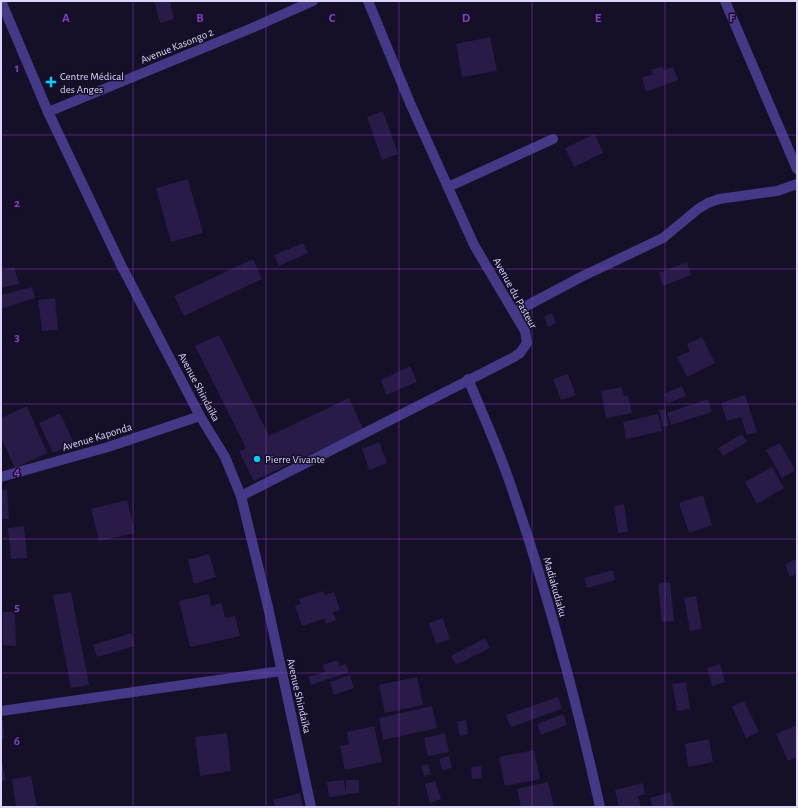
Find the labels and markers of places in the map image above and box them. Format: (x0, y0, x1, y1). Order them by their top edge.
place label: Centre Médical des Anges (60, 71, 124, 95)
marker: Centre Médical des Anges (45, 76, 57, 88)
marker: Pierre Vivante (252, 454, 262, 464)
place label: Pierre Vivante (265, 454, 325, 465)

